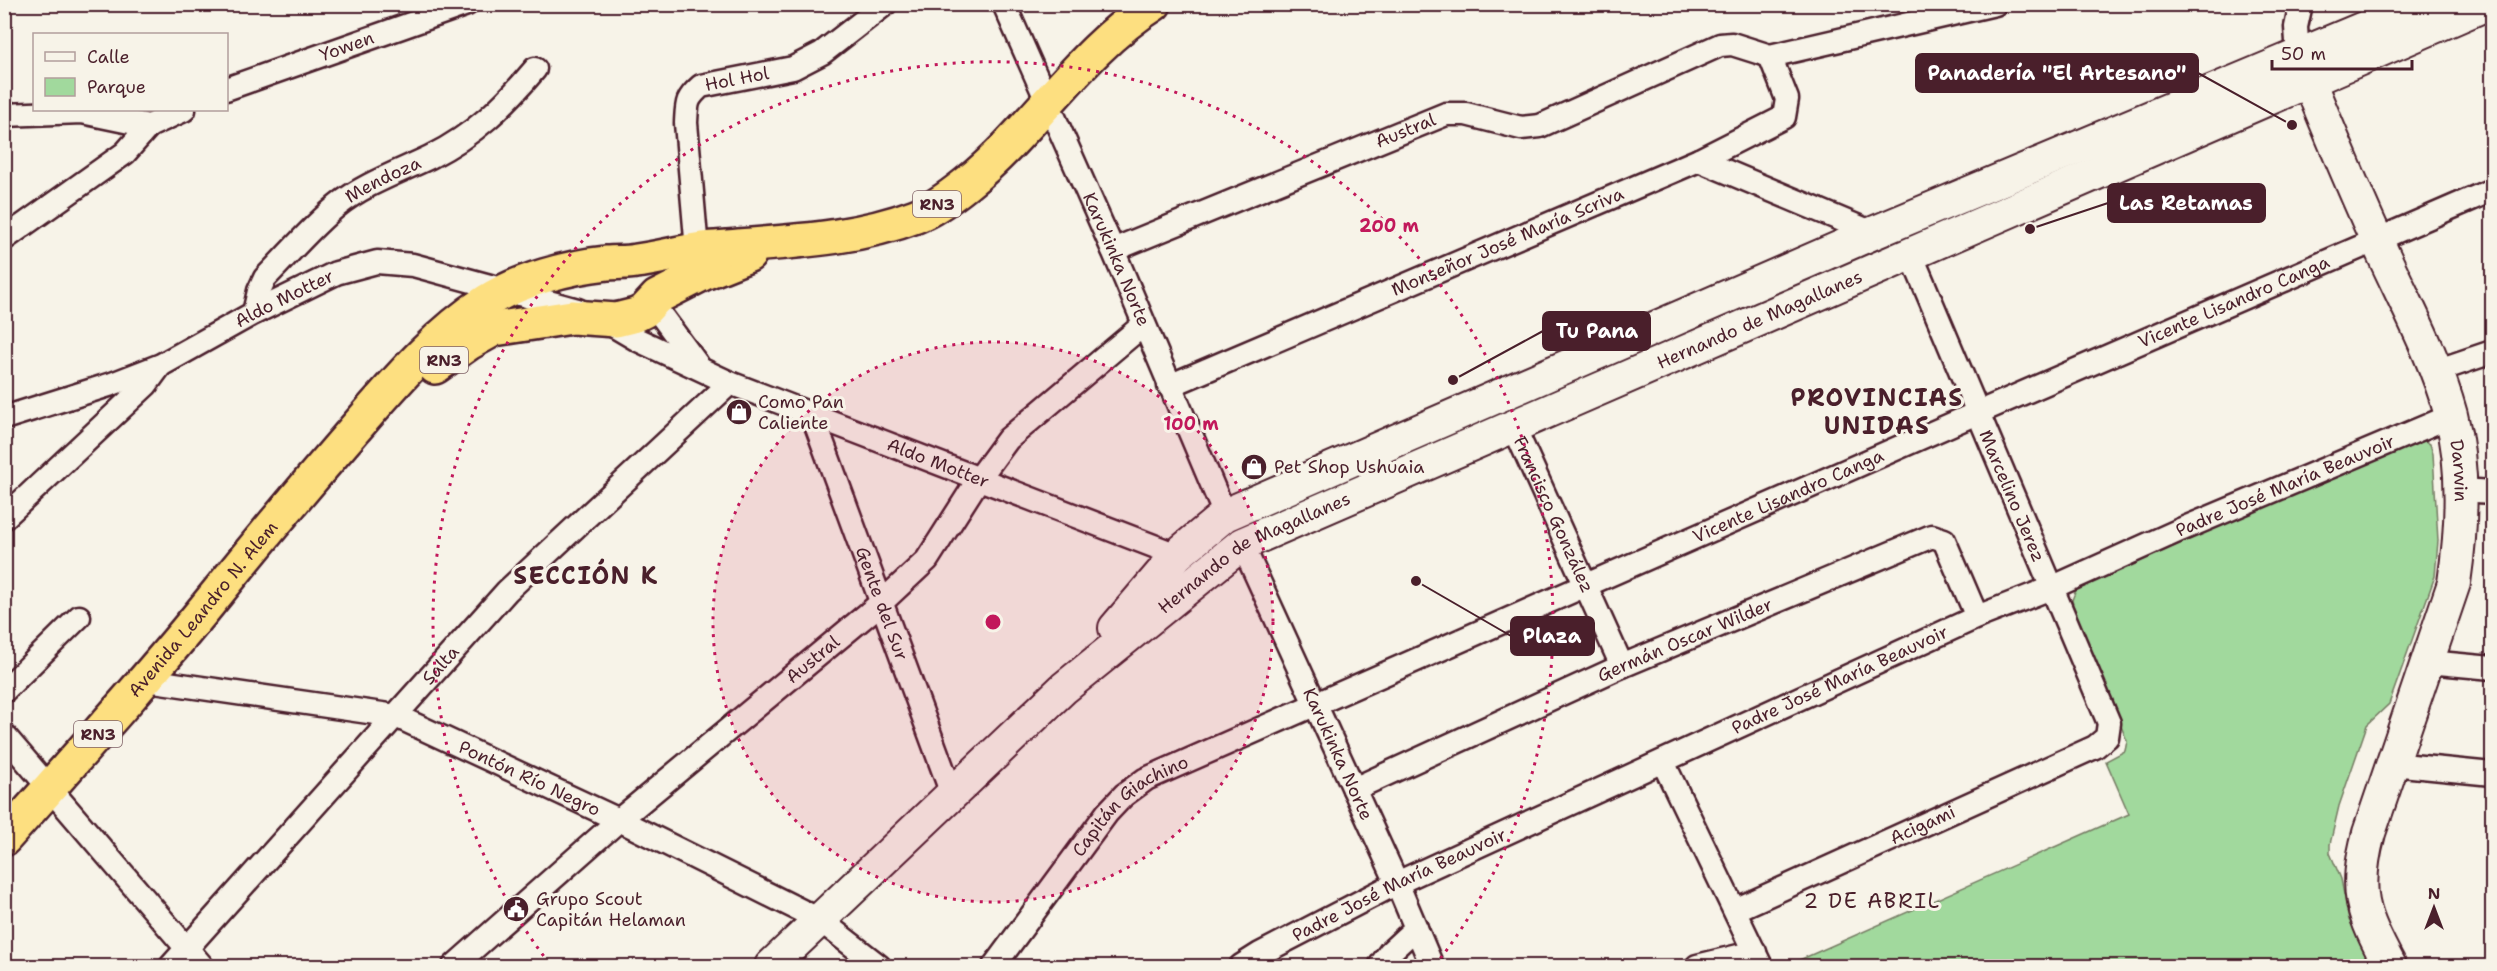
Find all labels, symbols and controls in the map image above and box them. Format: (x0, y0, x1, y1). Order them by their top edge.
street label: Yowen (316, 26, 377, 67)
legend (33, 33, 228, 111)
scale bar (2272, 33, 2412, 71)
text: 50 m (2281, 42, 2326, 66)
text: Calle (87, 45, 130, 69)
callout: Panadería "El Artesano" (1916, 54, 2198, 92)
text: Panadería "El Artesano" (1928, 60, 2186, 86)
street label: Hol Hol (703, 61, 772, 97)
text: Parque (87, 75, 146, 99)
street label: Austral (1372, 107, 1440, 154)
street label: Mendoza (341, 151, 425, 209)
street label: Monseñor José María Scriva (1388, 182, 1627, 302)
callout: Las Retamas (2108, 184, 2265, 222)
street label: Karukinka Norte (1077, 189, 1156, 330)
text: Las Retamas (2119, 190, 2253, 216)
road number: RN3 (913, 191, 961, 217)
text: 200 m (1359, 214, 1420, 238)
street label: Vicente Lisandro Canga (2134, 250, 2333, 354)
street label: Aldo Motter (231, 264, 338, 333)
street label: Hernando de Magallanes (1653, 264, 1866, 375)
callout: Tu Pana (1543, 312, 1650, 350)
text: Tu Pana (1556, 318, 1639, 344)
road number: RN3 (420, 347, 468, 373)
district label: PROVINCIAS UNIDAS (1791, 382, 1963, 442)
place label: Como Pan Caliente (758, 390, 844, 435)
shop icon: Como Pan Caliente (724, 397, 754, 427)
text: 100 m (1163, 412, 1219, 436)
street label: Marcelino Jerez (1973, 426, 2051, 566)
street label: Padre José María Beauvoir (2172, 429, 2399, 542)
street label: Francisco González (1508, 432, 1599, 597)
street label: Aldo Motter (884, 433, 993, 494)
street label: Darwin (2444, 438, 2473, 502)
street label: Vicente Lisandro Canga (1689, 444, 1888, 549)
shop icon: Pet Shop Ushuaia (1239, 452, 1269, 482)
place label: Pet Shop Ushuaia (1274, 455, 1424, 479)
street label: Hernando de Magallanes (1153, 486, 1354, 619)
street label: Avenida Leandro N. Alem (123, 516, 283, 702)
street label: Gente del Sur (850, 543, 914, 664)
district label: SECCIÓN K (513, 558, 659, 592)
street label: Germán Oscar Wilder (1593, 592, 1776, 688)
centre of rings (983, 612, 1003, 632)
callout: Plaza (1511, 617, 1594, 655)
street label: Padre José María Beauvoir (1728, 620, 1952, 740)
text: Plaza (1522, 623, 1582, 649)
street label: Austral (781, 630, 845, 689)
street label: Salta (417, 640, 464, 690)
street label: Karukinka Norte (1297, 684, 1379, 824)
road number: RN3 (74, 721, 122, 747)
street label: Pontón Río Negro (455, 735, 604, 822)
street label: Capitán Giachino (1067, 750, 1192, 862)
street label: Acigami (1886, 800, 1959, 850)
street label: Padre José María Beauvoir (1288, 822, 1510, 947)
north arrow (2404, 878, 2464, 938)
text: N (2428, 883, 2440, 904)
place label: Grupo Scout Capitán Helaman (536, 887, 686, 932)
district label: 2 DE ABRIL (1803, 887, 1941, 915)
public building icon: Grupo Scout Capitán Helaman (501, 894, 531, 924)

